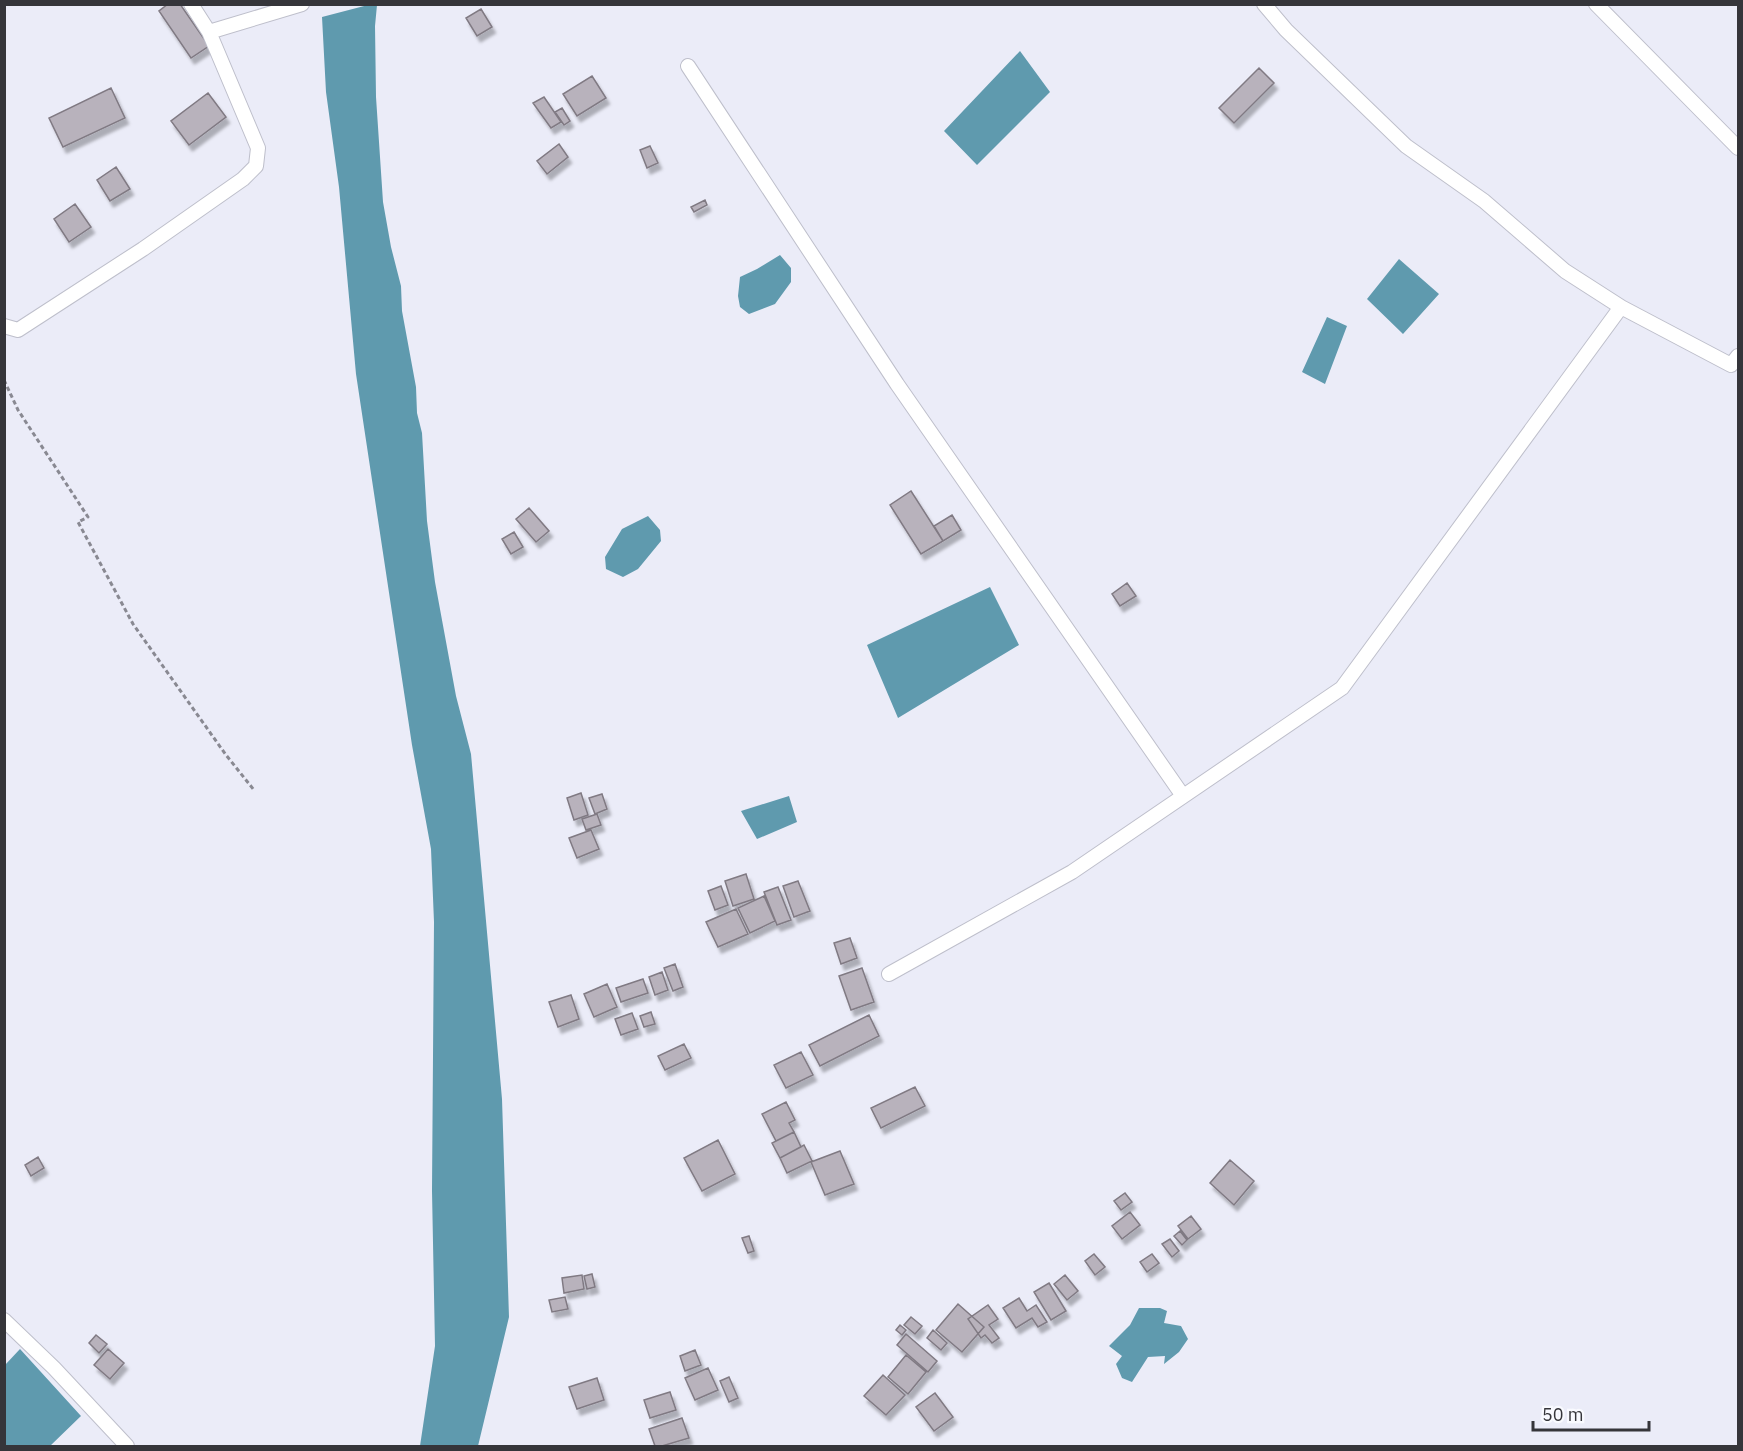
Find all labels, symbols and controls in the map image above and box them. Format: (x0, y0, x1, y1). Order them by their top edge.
scale bar (1533, 1394, 1648, 1432)
text: 50 m (1542, 1403, 1584, 1426)

